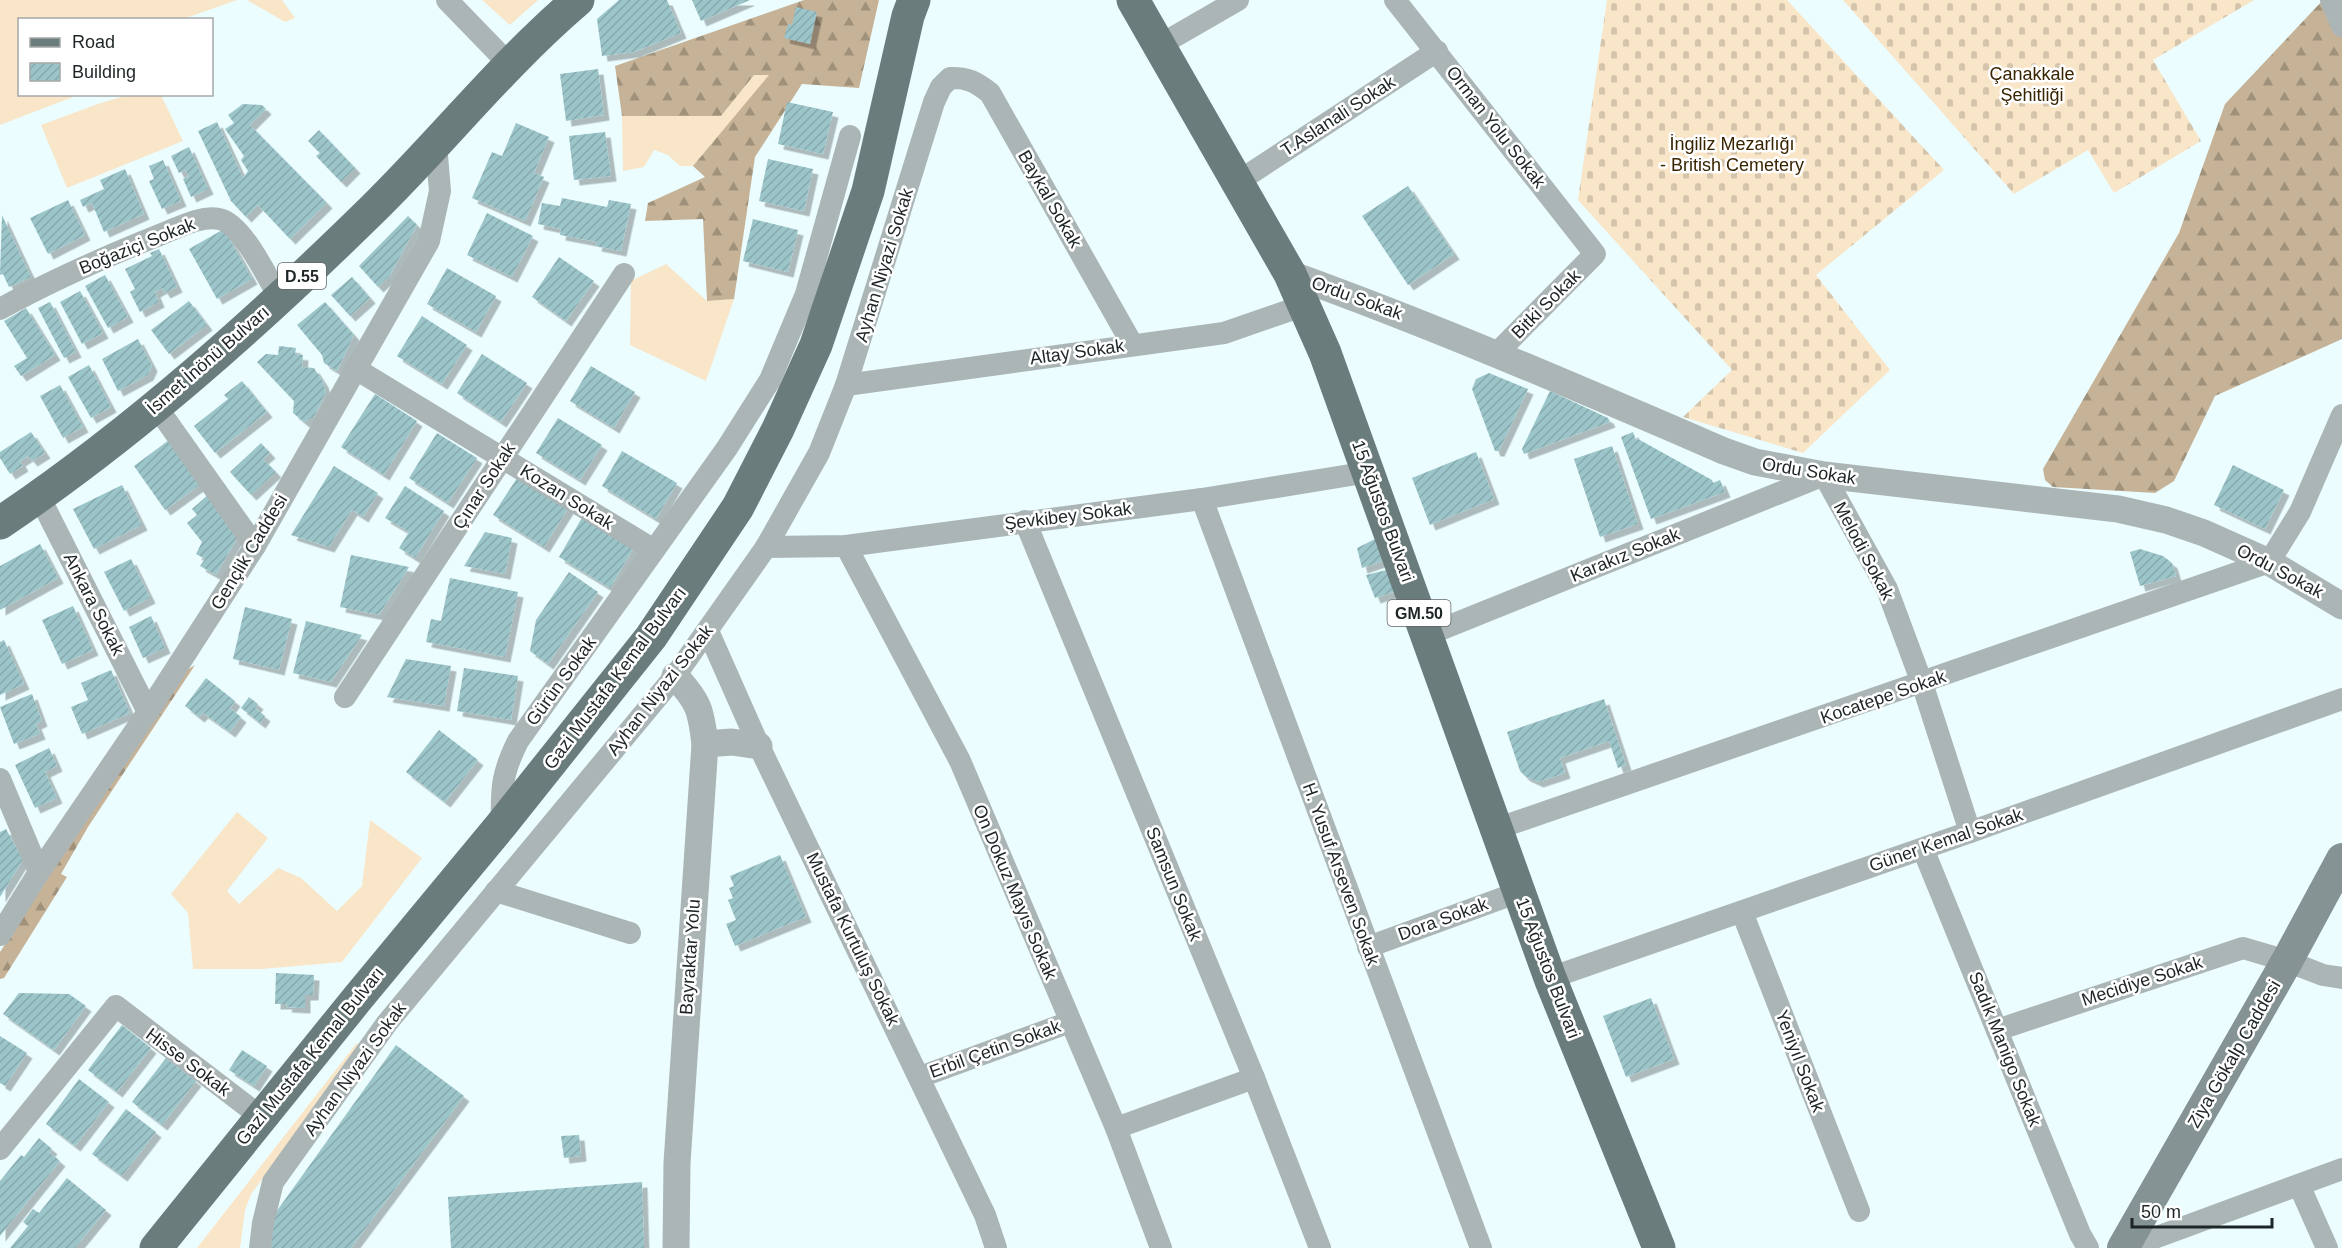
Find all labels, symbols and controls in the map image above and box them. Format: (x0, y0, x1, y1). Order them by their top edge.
legend (18, 18, 213, 96)
text: Road (72, 32, 115, 52)
text: Building (72, 62, 136, 82)
street label: Orman Yolu Sokak (1442, 62, 1550, 193)
park label: Çanakkale Şehitliği (1989, 64, 2075, 105)
street label: T.Aslanali Sokak (1277, 71, 1400, 160)
park label: İngiliz Mezarlığı - British Cemetery (1660, 134, 1804, 175)
street label: Baykal Sokak (1014, 147, 1086, 252)
street label: Ayhan Niyazi Sokak (851, 185, 917, 344)
street label: Boğaziçi Sokak (76, 213, 199, 278)
road number: D.55 (278, 263, 326, 289)
street label: Bitki Sokak (1507, 265, 1585, 343)
street label: Ordu Sokak (1309, 272, 1406, 324)
street label: İsmet İnönü Bulvarı (143, 302, 273, 418)
street label: Altay Sokak (1029, 335, 1126, 369)
street label: Çınar Sokak (449, 438, 520, 533)
street label: 15 Ağustos Bulvari (1348, 438, 1418, 584)
street label: Ordu Sokak (1760, 454, 1858, 488)
street label: Kozan Sokak (517, 460, 618, 534)
street label: Gençlik Caddesi (207, 491, 291, 613)
street label: Şevkibey Sokak (1003, 498, 1134, 534)
street label: Melodi Sokak (1830, 499, 1899, 604)
street label: Karakız Sokak (1567, 524, 1683, 586)
street label: Ordu Sokak (2233, 540, 2328, 603)
street label: Ankara Sokak (60, 550, 129, 659)
street label: Gazi Mustafa Kemal Bulvarı (540, 583, 690, 773)
road number: GM.50 (1388, 600, 1450, 626)
street label: Ayhan Niyazi Sokak (603, 620, 718, 759)
street label: Gürün Sokak (522, 632, 601, 729)
street label: Kocatepe Sokak (1818, 666, 1949, 728)
street label: H. Yusuf Arseven Sokak (1299, 780, 1384, 969)
street label: On Dokuz Mayıs Sokak (969, 802, 1061, 983)
street label: Güner Kemal Sokak (1867, 804, 2026, 876)
street label: Samsun Sokak (1142, 824, 1206, 945)
street label: Mustafa Kurtuluş Sokak (802, 849, 904, 1030)
street label: Dora Sokak (1395, 893, 1492, 944)
street label: 15 Ağustos Bulvari (1512, 895, 1584, 1041)
street label: Bayraktar Yolu (676, 898, 704, 1016)
street label: Mecidiye Sokak (2079, 952, 2206, 1010)
street label: Gazi Mustafa Kemal Bulvarı (232, 963, 388, 1149)
street label: Sadık Manigo Sokak (1965, 969, 2046, 1130)
street label: Ziya Gökalp Caddesi (2184, 977, 2284, 1131)
street label: Ayhan Niyazi Sokak (300, 998, 411, 1139)
street label: Yeniyıl Sokak (1771, 1007, 1829, 1116)
street label: Erbil Çetin Sokak (927, 1016, 1064, 1082)
street label: Hisse Sokak (142, 1024, 235, 1101)
scale bar (2132, 1191, 2272, 1229)
text: 50 m (2141, 1202, 2181, 1222)

